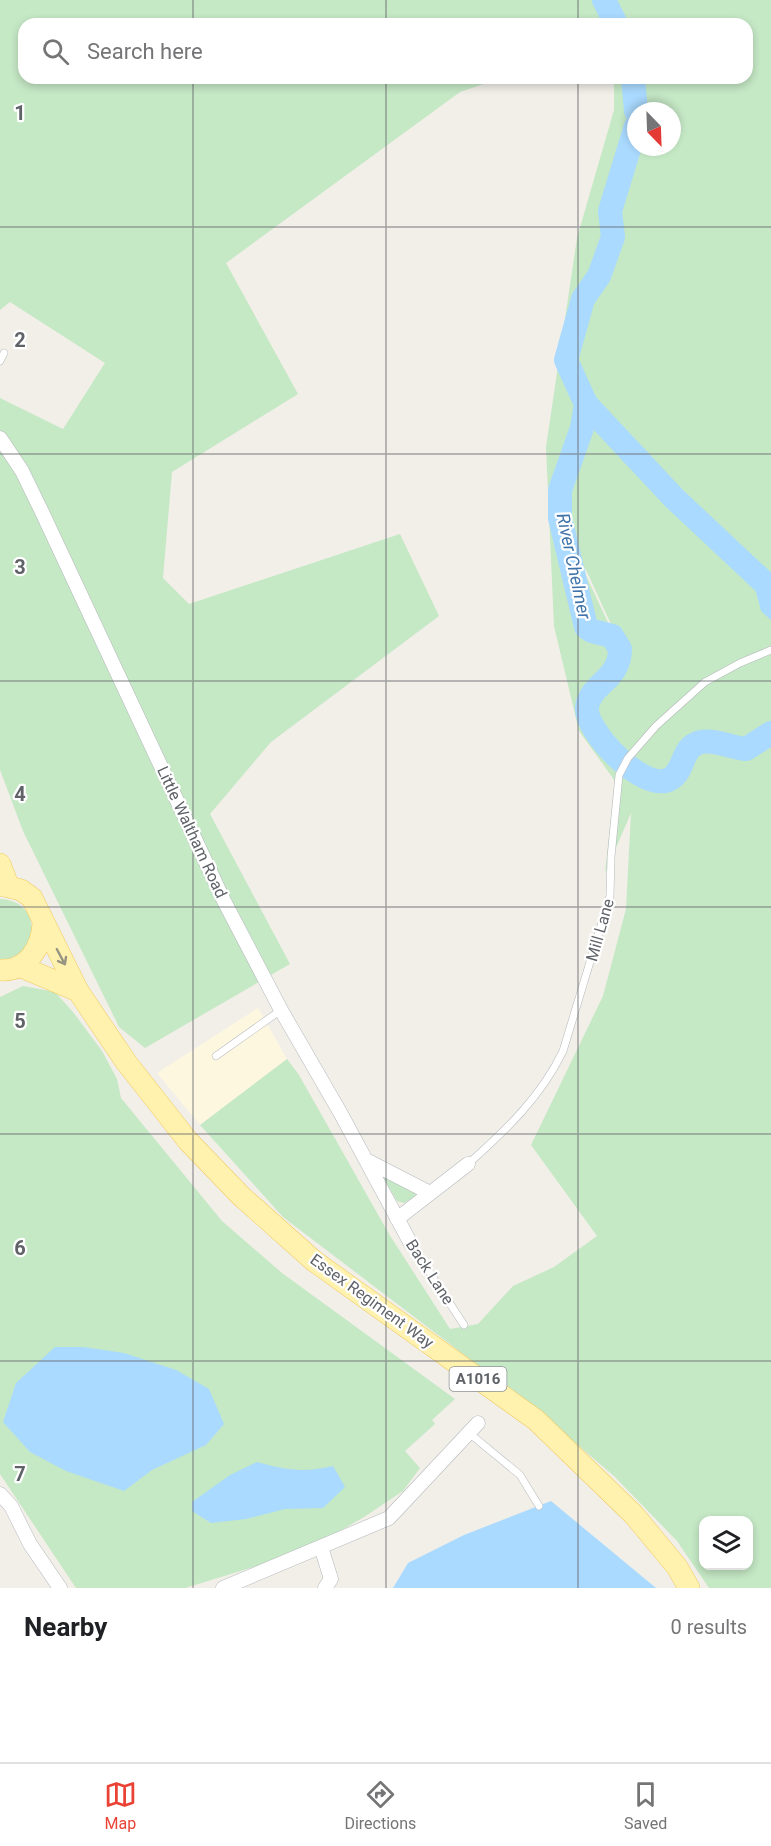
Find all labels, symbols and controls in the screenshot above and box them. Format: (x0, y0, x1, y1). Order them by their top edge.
search box (18, 18, 753, 84)
icon: search (39, 35, 72, 68)
text: Search here (87, 39, 203, 64)
text: 1 (14, 101, 26, 125)
north arrow (627, 102, 681, 156)
text: 2 (14, 328, 26, 352)
water label: River Chelmer (553, 511, 596, 622)
text: 3 (14, 555, 26, 579)
street label: Little Waltham Road (153, 763, 231, 901)
text: 4 (14, 782, 26, 806)
street label: Mill Lane (582, 897, 618, 963)
one-way arrow (56, 948, 67, 966)
text: 5 (14, 1009, 26, 1033)
text: 6 (14, 1236, 26, 1260)
street label: Back Lane (402, 1236, 458, 1308)
street label: Essex Regiment Way (307, 1250, 438, 1352)
road number: A1016 (450, 1367, 506, 1391)
text: 7 (14, 1462, 26, 1486)
map controls (699, 1516, 753, 1570)
button: layers (699, 1516, 753, 1570)
text: Nearby (24, 1612, 107, 1642)
text: 0 results (671, 1615, 747, 1639)
tab: Map (104, 1778, 137, 1833)
tab: Directions (344, 1778, 416, 1833)
tab: Saved (624, 1778, 667, 1833)

